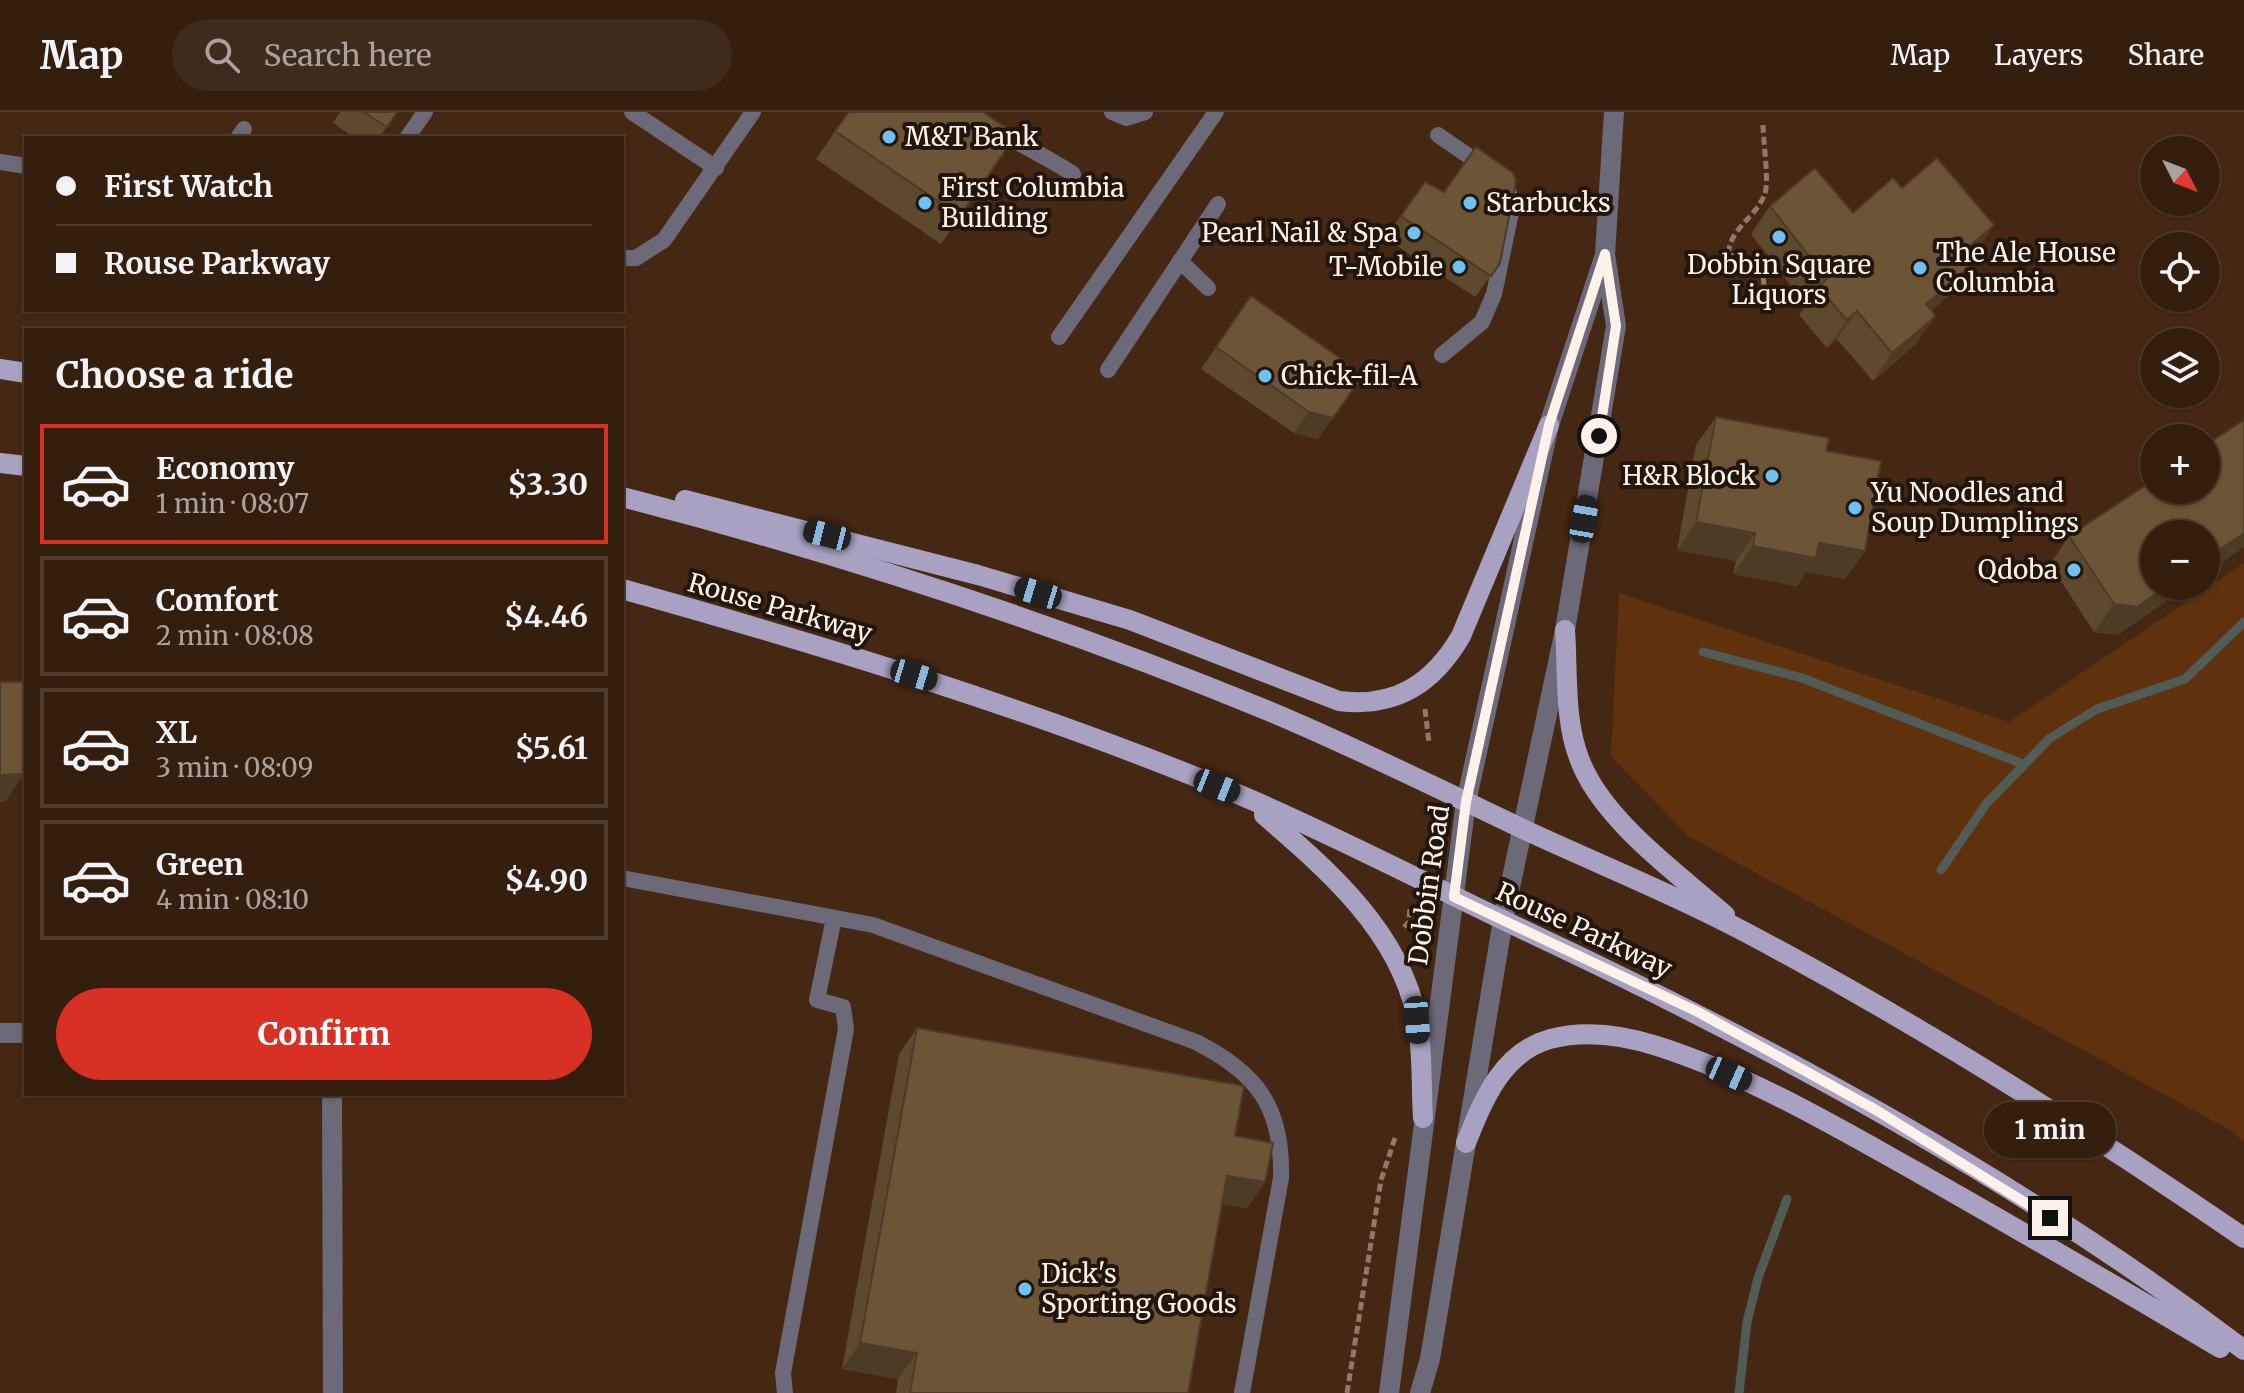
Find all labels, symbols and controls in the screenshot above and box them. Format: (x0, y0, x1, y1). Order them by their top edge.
search box (172, 19, 732, 91)
text: Map (40, 32, 124, 79)
icon: search (200, 33, 244, 77)
text: Search here (264, 36, 432, 74)
text: Map (1890, 37, 1950, 73)
text: Layers (1994, 37, 2083, 73)
text: Share (2127, 37, 2204, 73)
place label: M&T Bank (905, 120, 1039, 153)
marker: M&T Bank (880, 128, 898, 146)
north arrow (2140, 136, 2220, 216)
map controls (2140, 136, 2220, 600)
text: First Watch (104, 167, 273, 205)
place label: First Columbia Building (941, 171, 1124, 234)
place label: Starbucks (1486, 186, 1611, 219)
marker: First Columbia Building (916, 194, 934, 212)
marker: Starbucks (1461, 194, 1479, 212)
place label: Pearl Nail & Spa (1201, 216, 1398, 249)
marker: Pearl Nail & Spa (1405, 224, 1423, 242)
marker: Dobbin Square Liquors (1770, 228, 1788, 246)
button: locate (2140, 232, 2220, 312)
place label: The Ale House Columbia (1936, 236, 2116, 299)
text: Rouse Parkway (104, 244, 330, 282)
place label: Dobbin Square Liquors (1687, 248, 1871, 311)
place label: T-Mobile (1329, 250, 1443, 283)
marker: T-Mobile (1450, 258, 1468, 276)
marker: The Ale House Columbia (1911, 259, 1929, 277)
button: layers (2140, 328, 2220, 408)
text: Choose a ride (56, 353, 293, 398)
place label: Chick-fil-A (1281, 359, 1418, 392)
marker: Chick-fil-A (1256, 367, 1274, 385)
route start (1581, 418, 1617, 454)
button: + (2140, 424, 2220, 504)
icon: car (60, 448, 132, 520)
text: Economy (156, 449, 294, 487)
place label: H&R Block (1622, 459, 1757, 492)
text: $3.30 (507, 465, 588, 503)
marker: H&R Block (1763, 467, 1781, 485)
place label: Yu Noodles and Soup Dumplings (1870, 476, 2079, 539)
text: 1 min · 08:07 (156, 487, 309, 520)
car (1568, 493, 1600, 545)
marker: Yu Noodles and Soup Dumplings (1846, 499, 1864, 517)
car (801, 518, 853, 552)
button: − (2140, 520, 2220, 600)
place label: Qdoba (1978, 553, 2058, 586)
marker: Qdoba (2065, 561, 2083, 579)
street label: Rouse Parkway (684, 565, 877, 650)
car (1012, 575, 1064, 611)
icon: car (60, 580, 132, 652)
text: Comfort (156, 581, 279, 619)
text: $4.46 (504, 597, 588, 635)
text: 2 min · 08:08 (156, 619, 314, 652)
car (888, 657, 940, 693)
icon: car (60, 712, 132, 784)
text: XL (156, 713, 197, 751)
text: $5.61 (515, 729, 588, 767)
text: 3 min · 08:09 (156, 751, 314, 784)
car (1190, 766, 1244, 806)
street label: Dobbin Road (1401, 802, 1456, 967)
icon: car (60, 844, 132, 916)
text: Green (156, 845, 244, 883)
text: $4.90 (505, 861, 588, 899)
street label: Rouse Parkway (1491, 874, 1678, 985)
text: 4 min · 08:10 (156, 883, 309, 916)
button: Confirm (56, 988, 592, 1080)
car (1403, 995, 1431, 1045)
car (1702, 1053, 1756, 1095)
callout: 1 min (1984, 1102, 2116, 1158)
text: 1 min (2015, 1113, 2085, 1146)
route end (2032, 1200, 2068, 1236)
place label: Dick's Sporting Goods (1041, 1257, 1237, 1320)
marker: Dick's Sporting Goods (1016, 1280, 1034, 1298)

